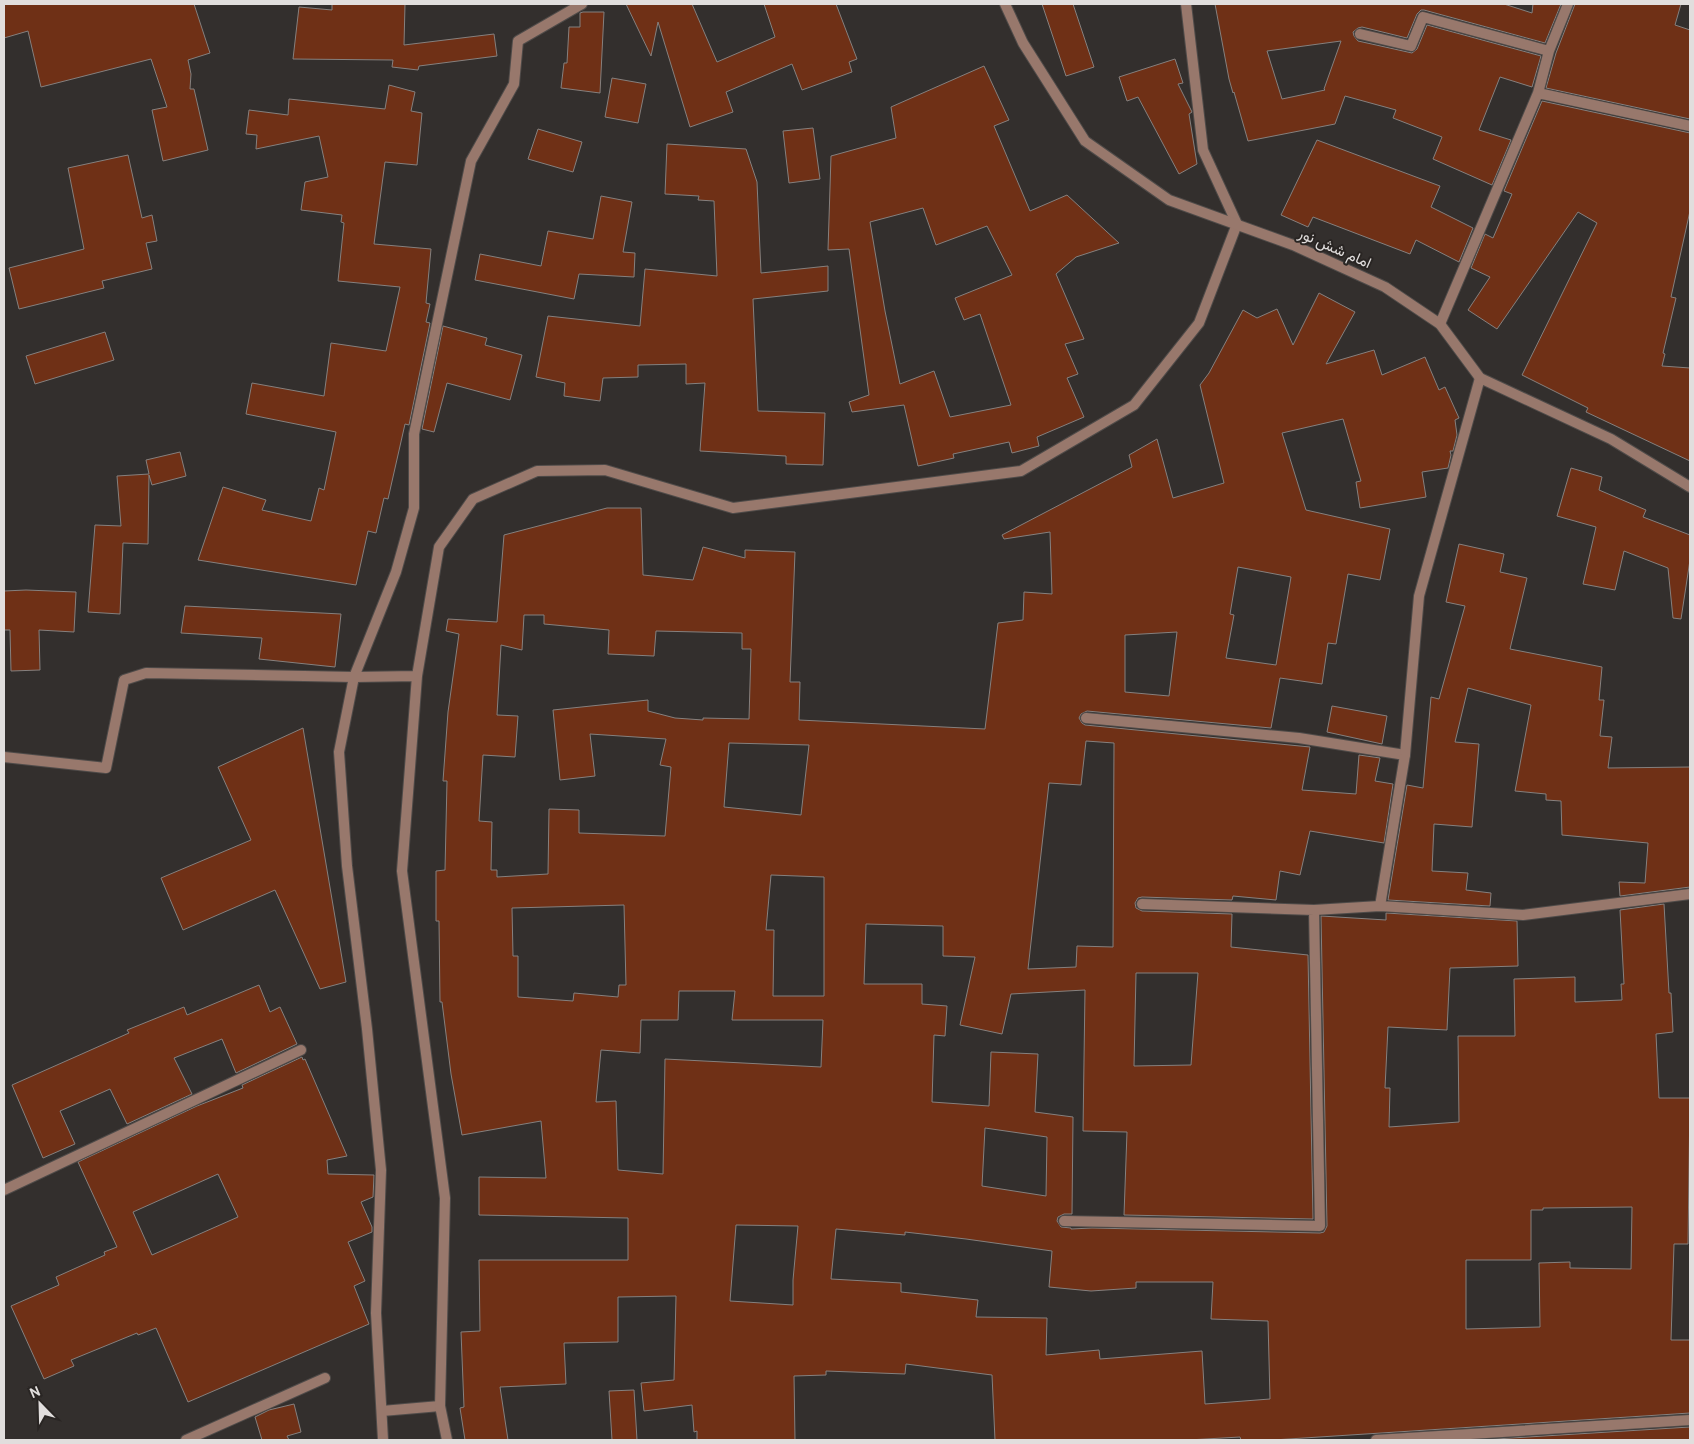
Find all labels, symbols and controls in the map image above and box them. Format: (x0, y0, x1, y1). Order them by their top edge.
street label: امام شش نور (1295, 224, 1374, 273)
north arrow (15, 1379, 65, 1429)
text: N (27, 1382, 43, 1402)

